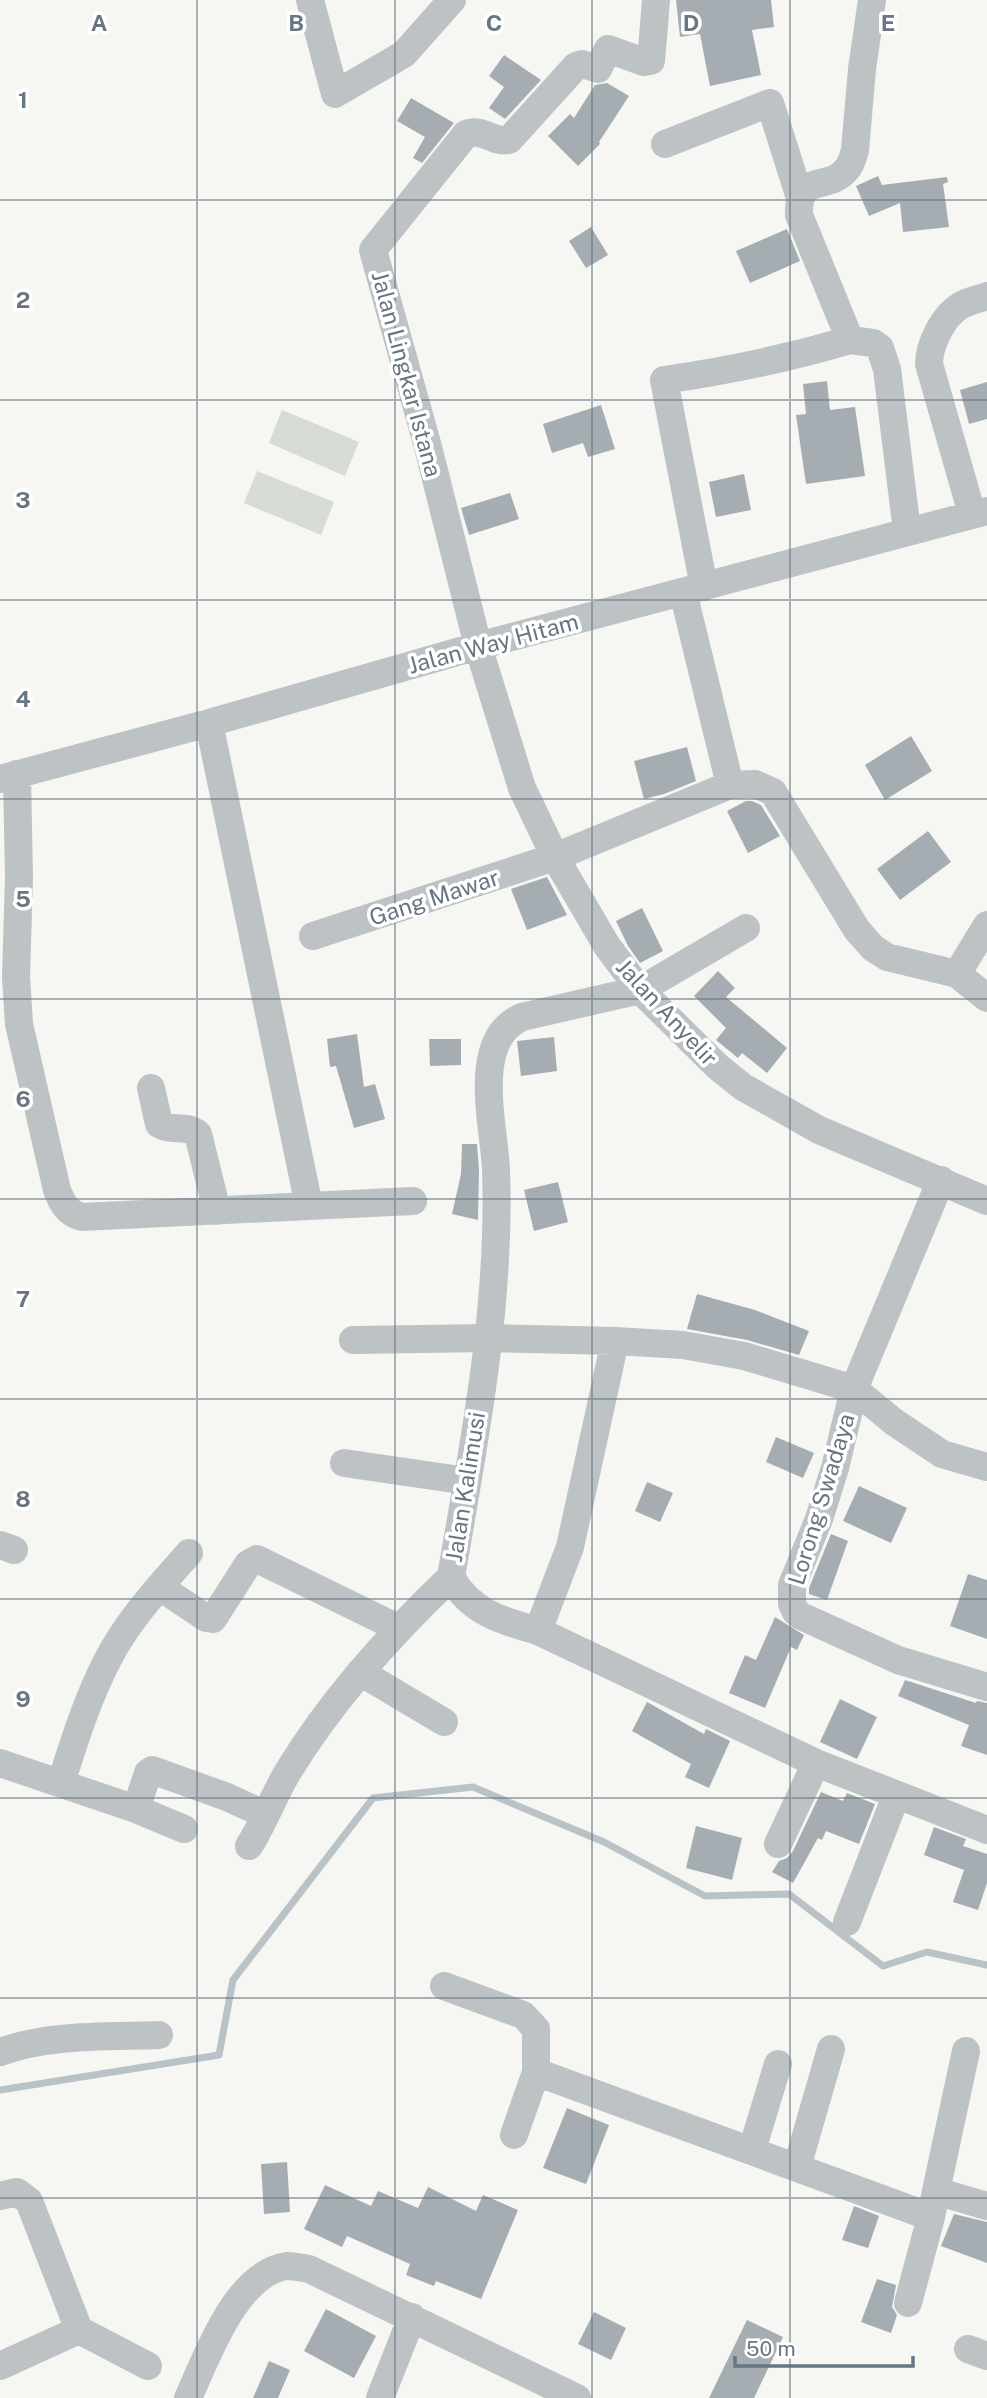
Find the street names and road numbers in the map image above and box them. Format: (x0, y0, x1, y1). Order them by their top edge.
street label: Jalan Lingkar Istana (367, 268, 447, 480)
street label: Jalan Way Hitam (405, 607, 581, 679)
street label: Gang Mawar (366, 863, 502, 931)
street label: Jalan Anyelir (611, 953, 723, 1071)
street label: Jalan Kalimusi (440, 1410, 490, 1564)
street label: Lorong Swadaya (782, 1410, 860, 1588)

